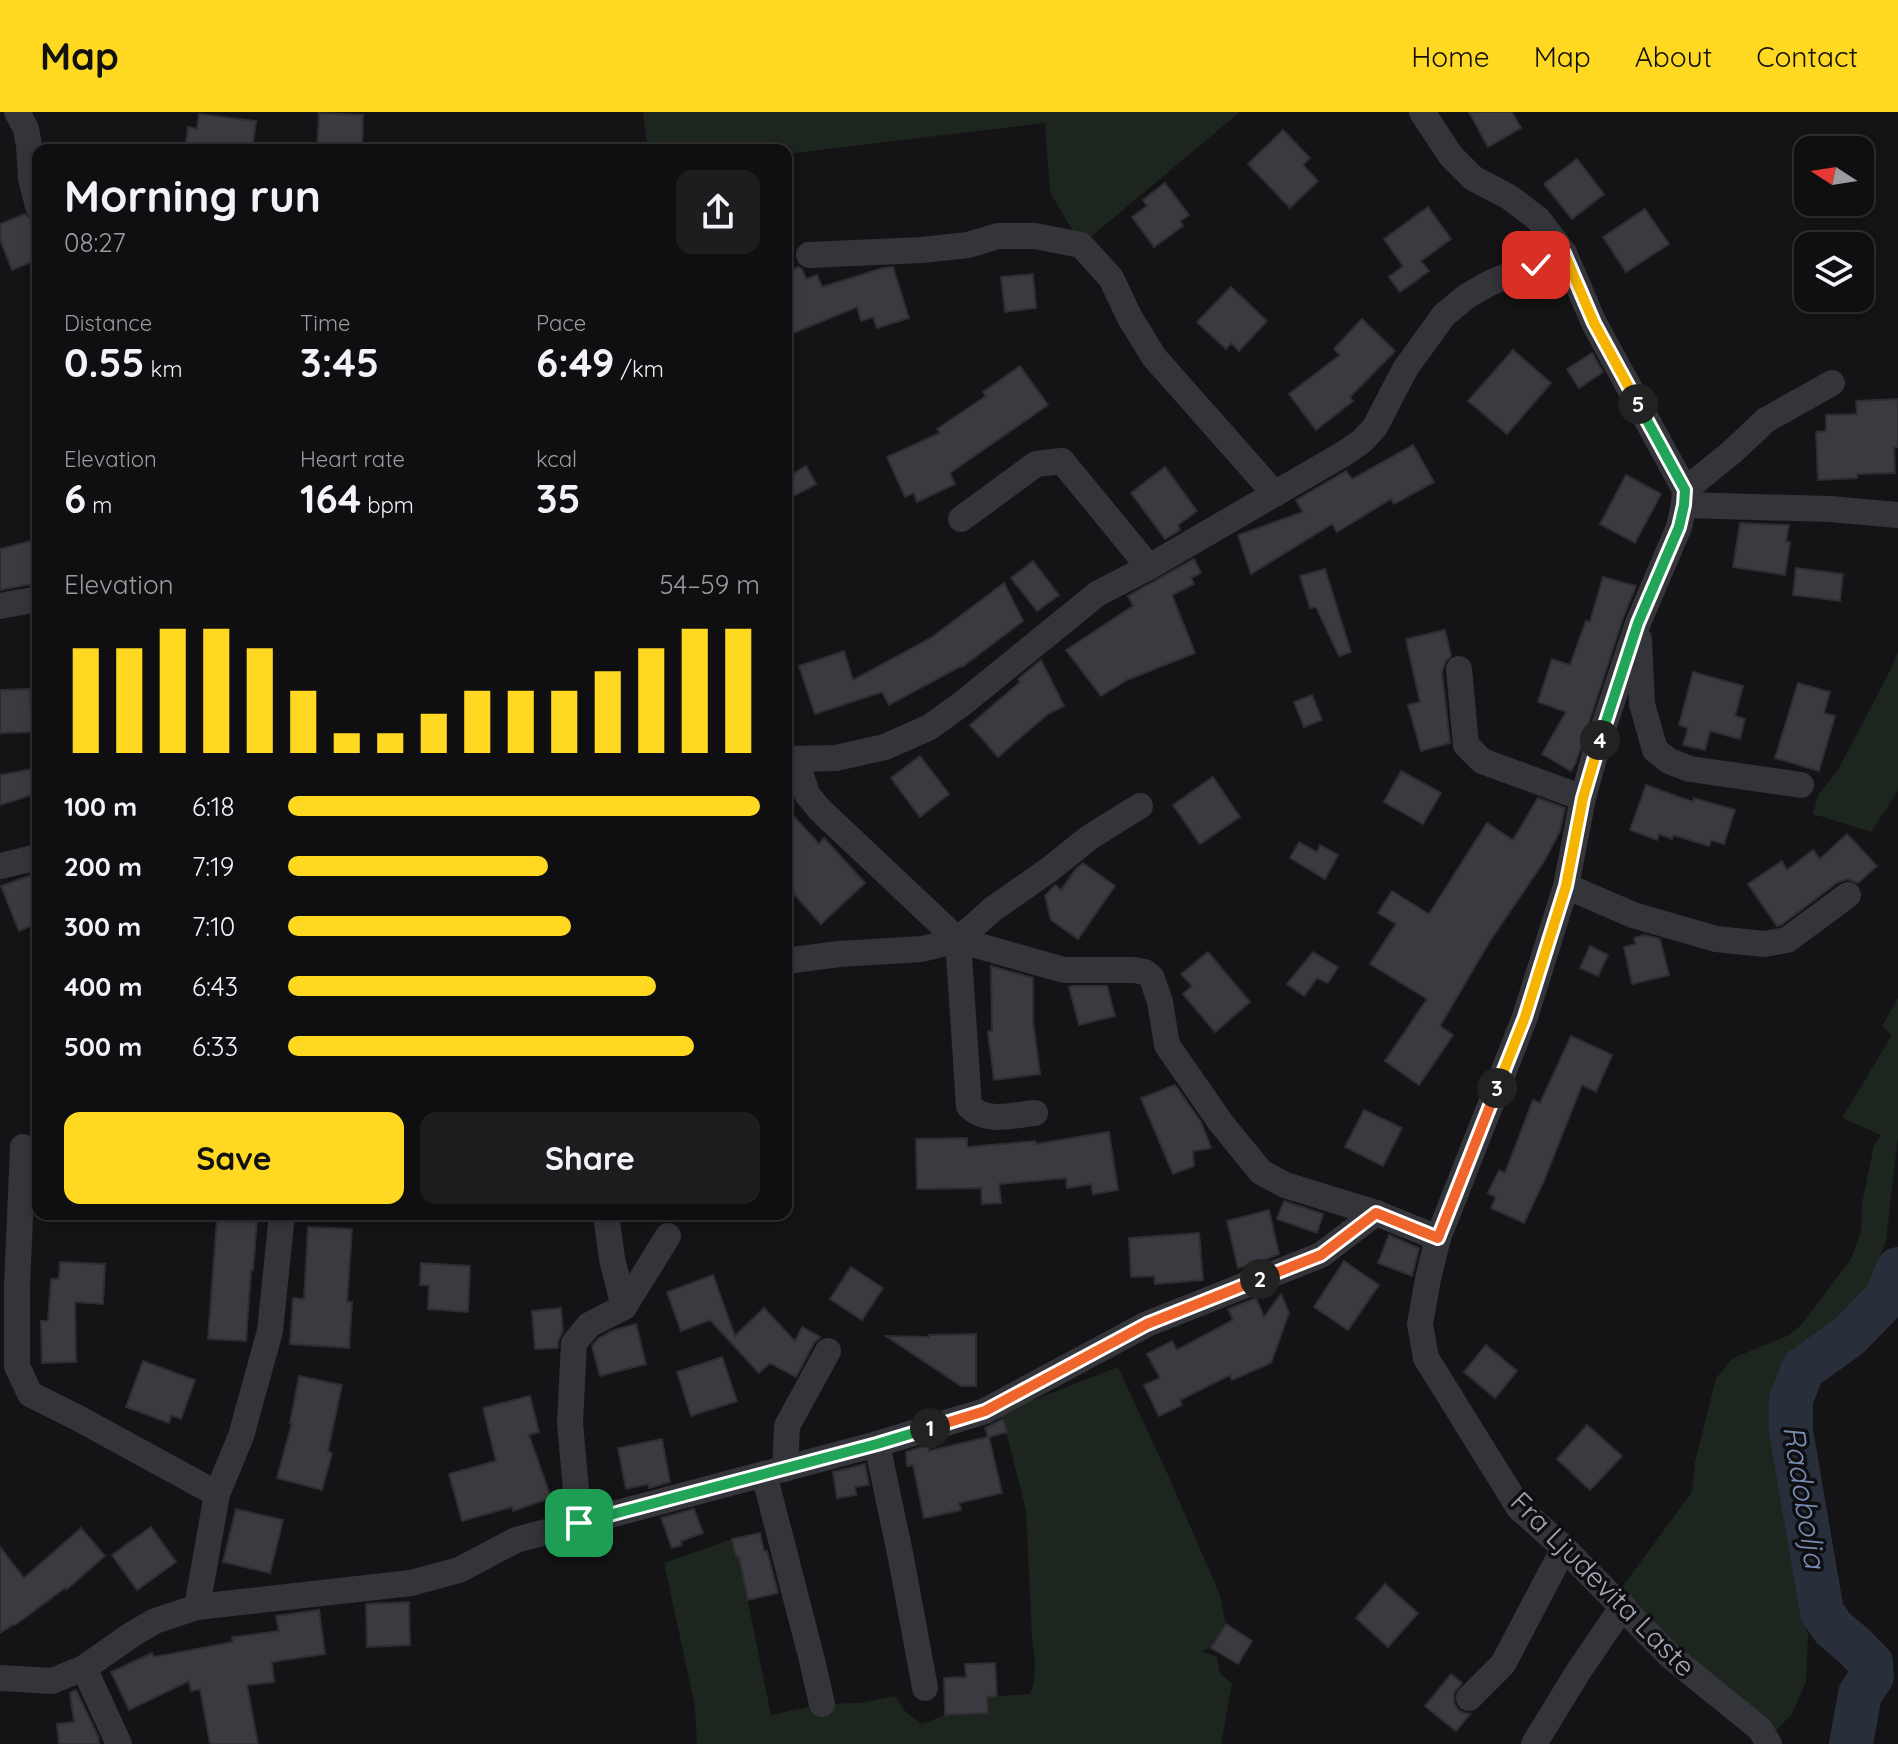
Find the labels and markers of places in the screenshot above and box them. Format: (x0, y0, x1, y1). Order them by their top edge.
pin (1502, 231, 1570, 299)
pin: 5 (1618, 384, 1658, 424)
pin: 4 (1580, 720, 1620, 760)
pin: 3 (1477, 1068, 1517, 1108)
pin: 2 (1240, 1259, 1280, 1299)
pin: 1 (910, 1408, 950, 1448)
pin (545, 1489, 613, 1557)

